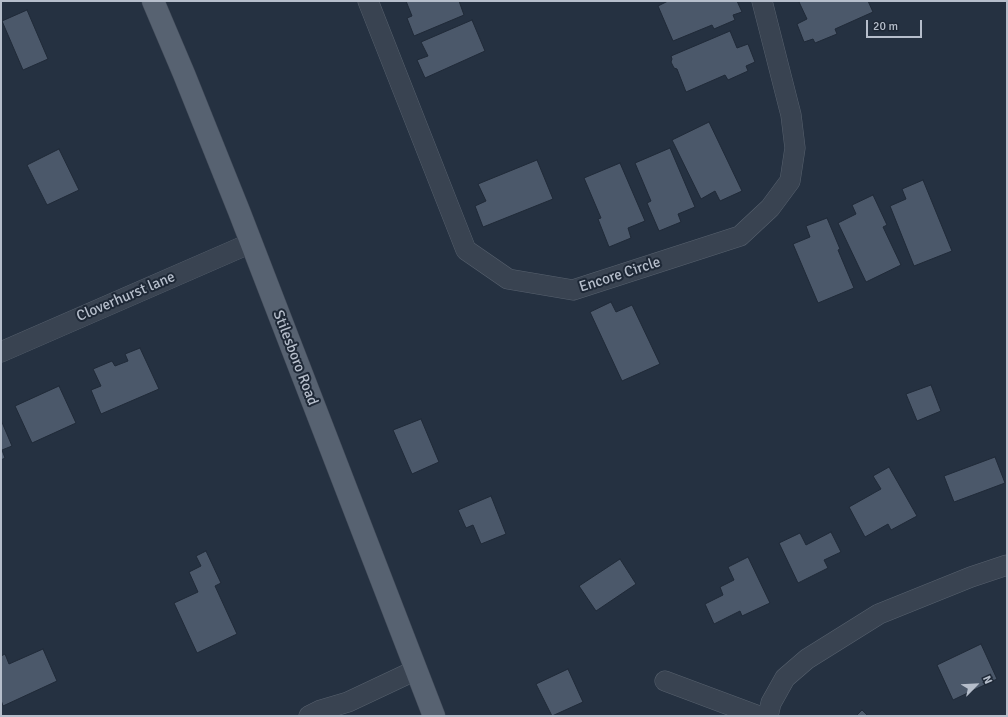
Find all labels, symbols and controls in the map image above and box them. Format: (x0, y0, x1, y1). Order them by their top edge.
scale bar (868, 12, 924, 38)
text: 20 m (873, 19, 898, 34)
street label: Encore Circle (577, 253, 663, 297)
street label: Cloverhurst lane (74, 268, 178, 326)
street label: Stilesboro Road (269, 308, 321, 408)
north arrow (956, 665, 996, 705)
text: N (980, 674, 995, 686)

